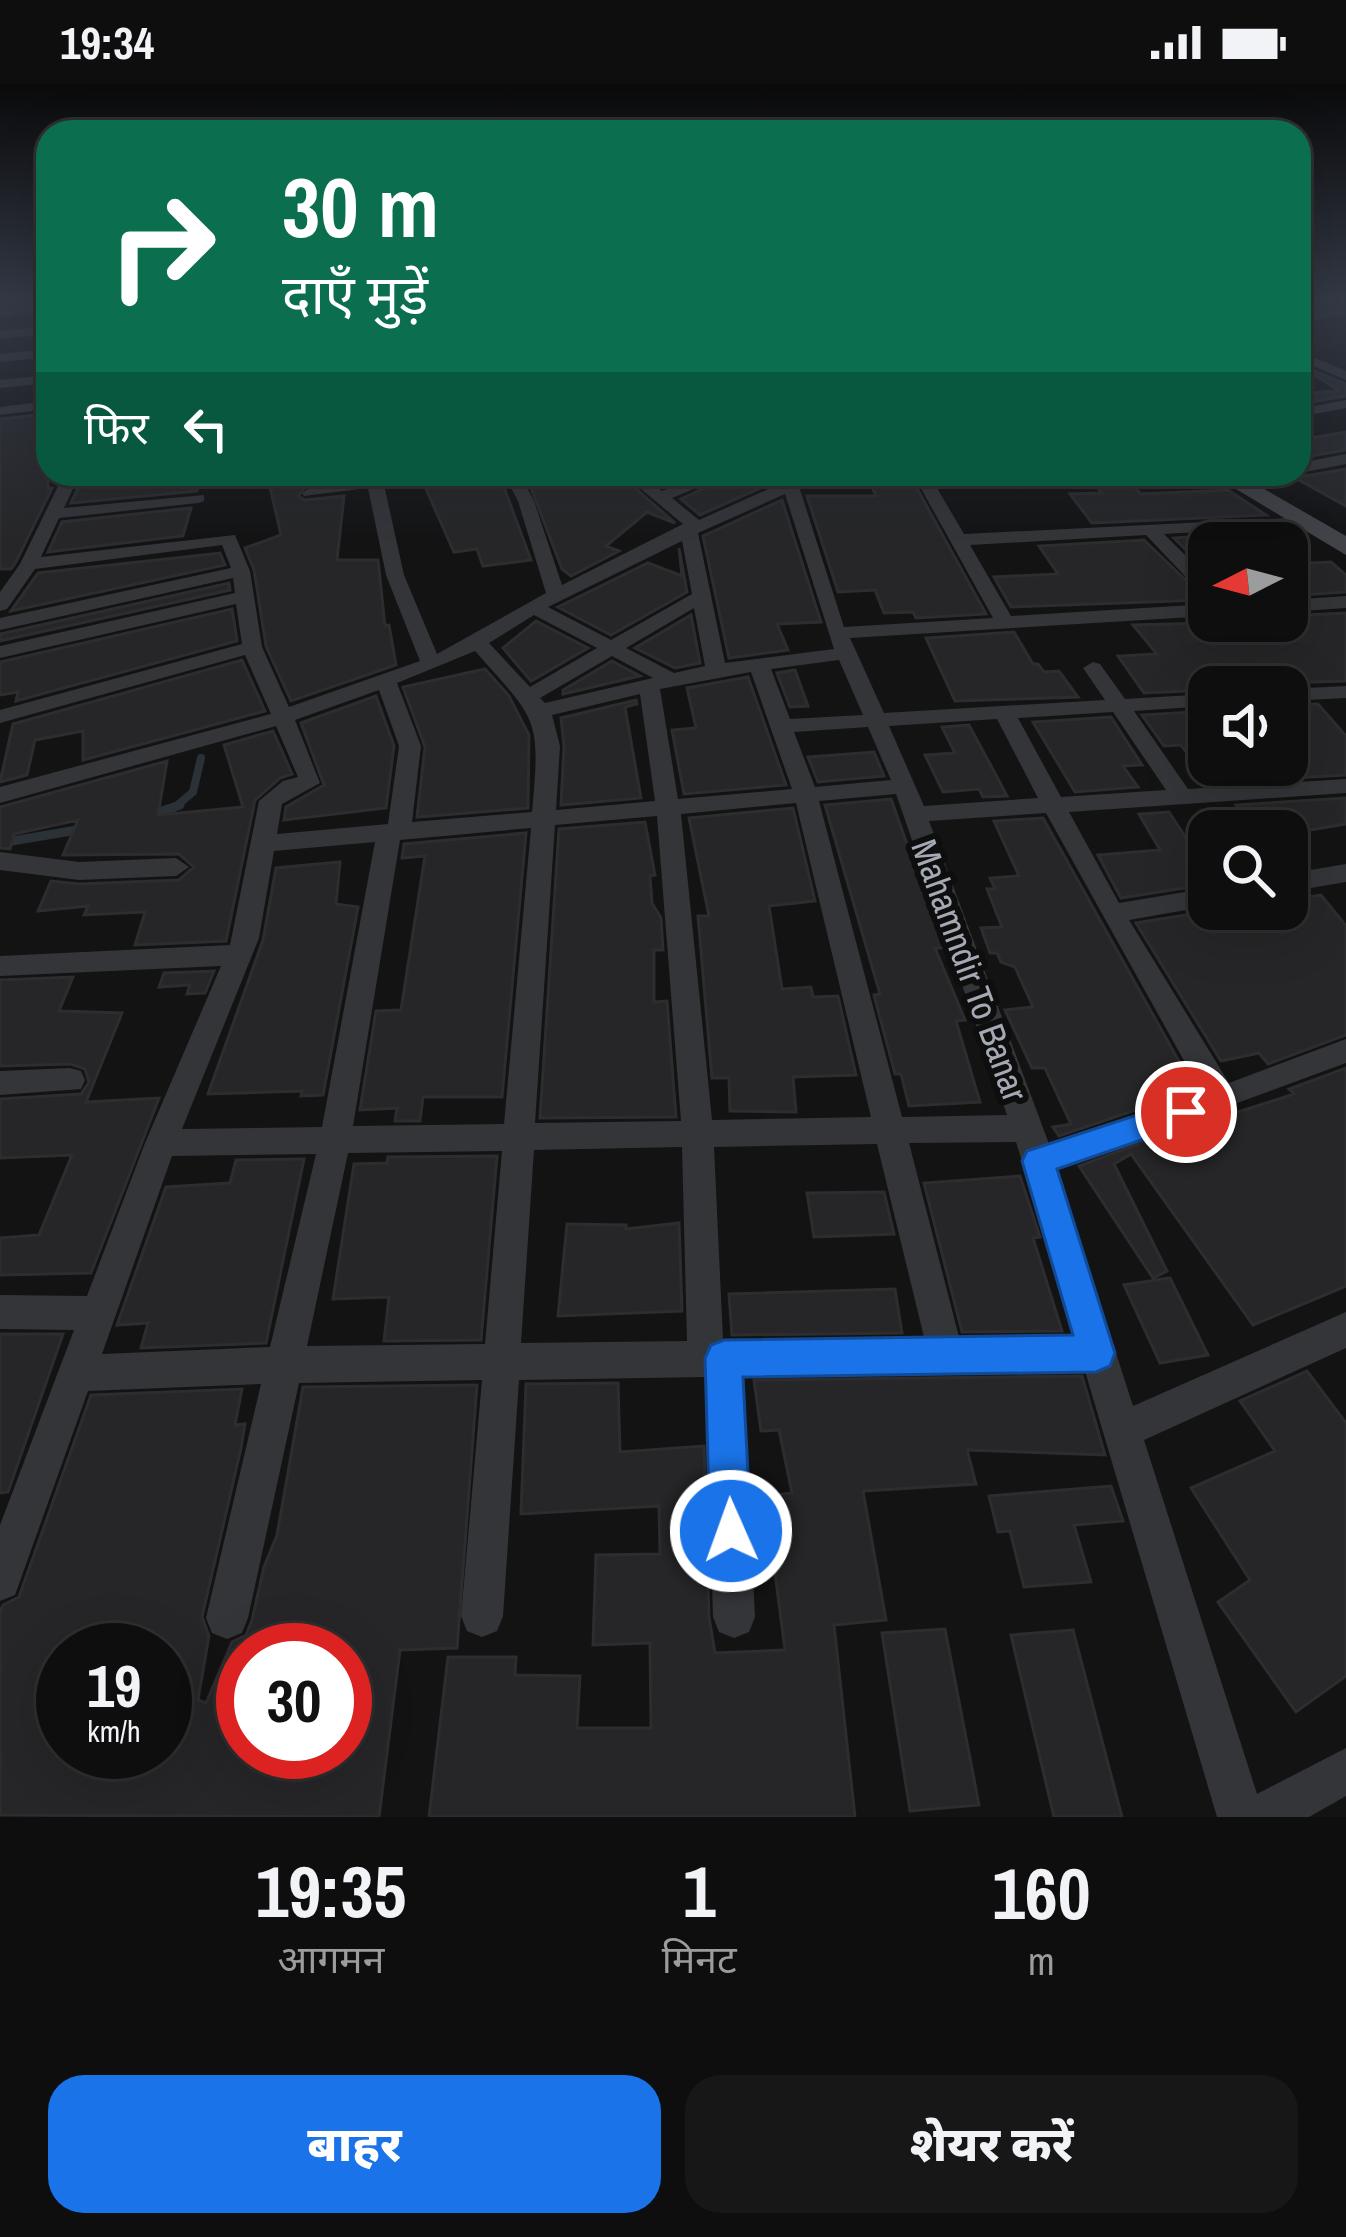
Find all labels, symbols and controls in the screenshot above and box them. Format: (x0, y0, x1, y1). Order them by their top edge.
text: 19:34 (60, 12, 154, 73)
text: 30 m (282, 150, 439, 263)
icon: right (84, 168, 240, 324)
text: दाएँ मुड़ें (282, 258, 428, 331)
icon: left (173, 396, 239, 462)
text: फिर (84, 397, 149, 458)
north arrow (1188, 522, 1308, 642)
map controls (1188, 522, 1308, 930)
button: sound (1188, 666, 1308, 786)
button: search (1188, 810, 1308, 930)
street label: Mahamndir To Banar (900, 833, 1040, 1108)
pin (1135, 1061, 1237, 1163)
icon: arrive (1153, 1079, 1219, 1145)
position arrow (668, 1468, 794, 1594)
speed limit sign: 30 (216, 1623, 372, 1779)
text: 19 (87, 1645, 141, 1726)
text: km/h (87, 1711, 141, 1751)
text: 19:35 (255, 1842, 406, 1939)
text: 1 (683, 1842, 716, 1939)
text: 160 (992, 1844, 1091, 1941)
text: आगमन (278, 1933, 384, 1985)
text: मिनट (662, 1933, 737, 1985)
text: m (1028, 1935, 1055, 1987)
button: बाहर (48, 2075, 661, 2213)
button: शेयर करें (685, 2075, 1298, 2213)

